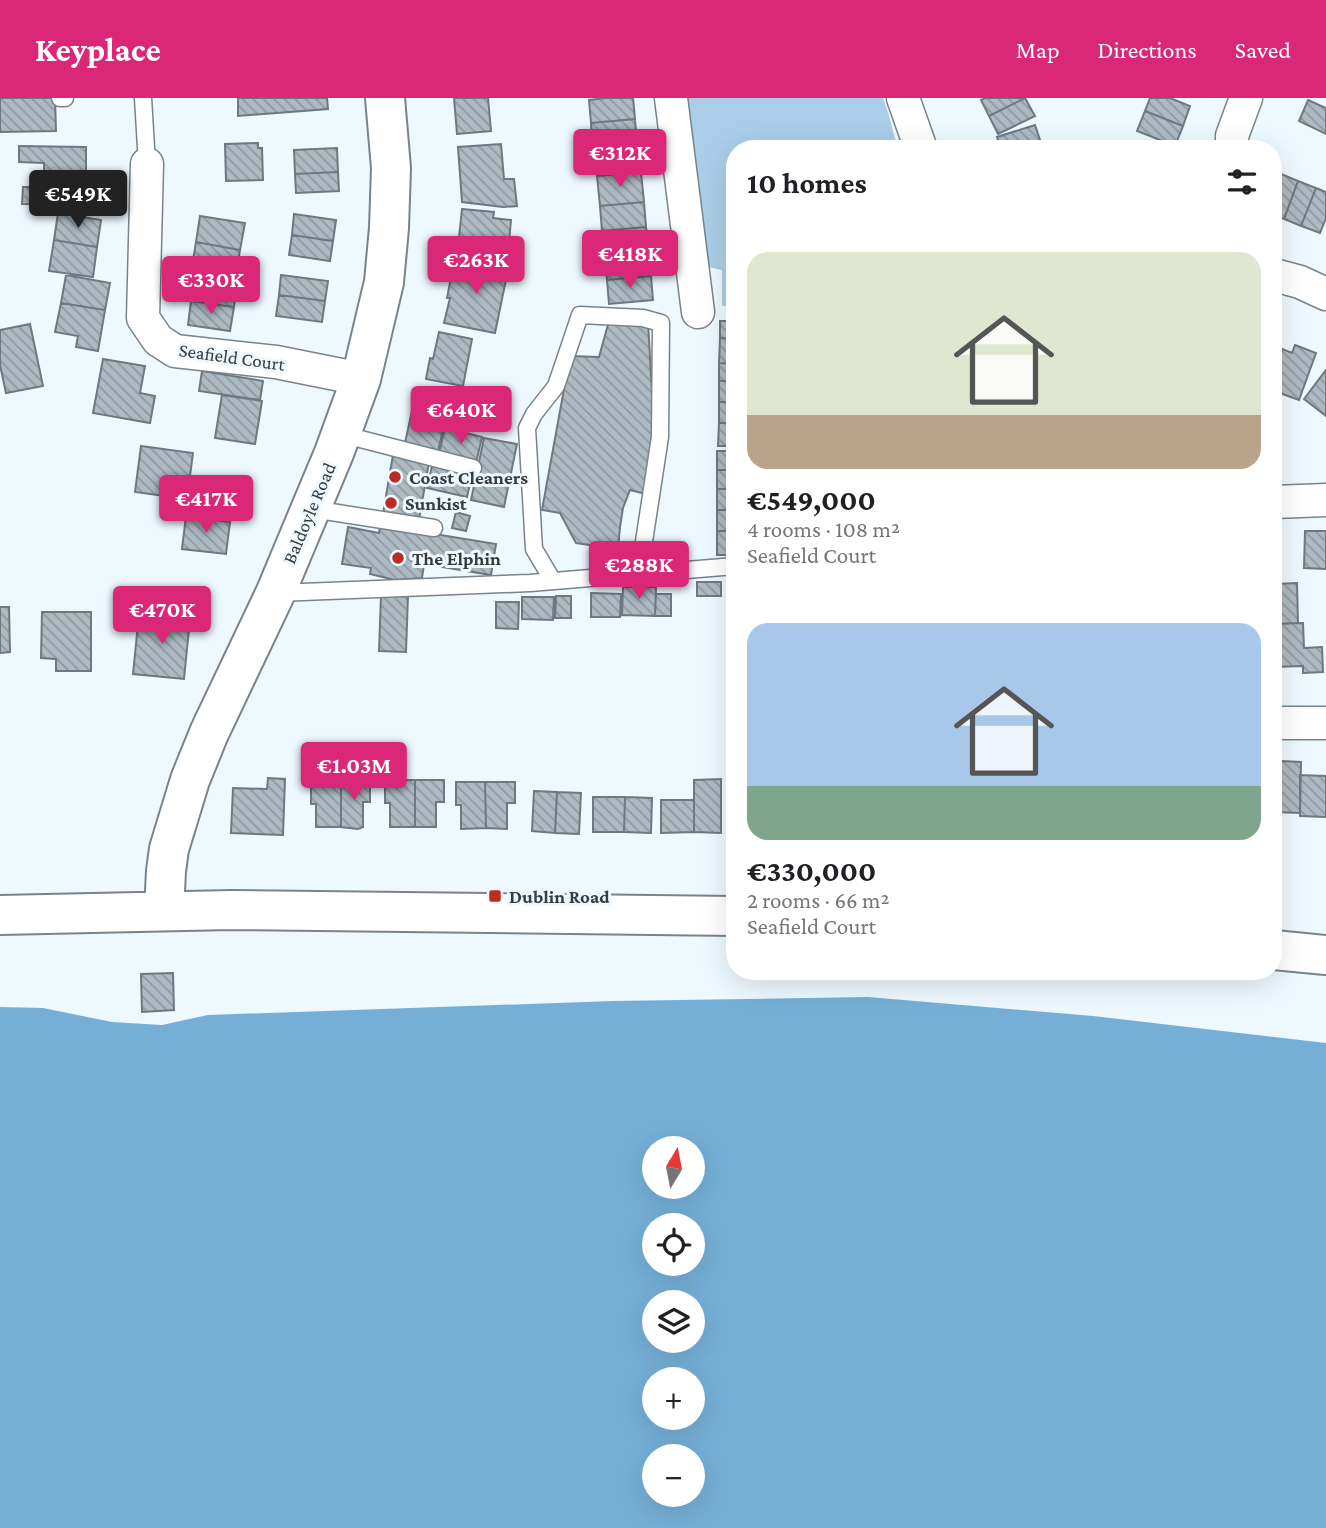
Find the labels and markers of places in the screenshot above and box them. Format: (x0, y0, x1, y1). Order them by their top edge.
pin: €312K (571, 130, 669, 189)
pin: €549K (29, 170, 127, 230)
pin: €418K (581, 230, 679, 290)
pin: €263K (427, 236, 525, 296)
pin: €330K (162, 256, 260, 316)
pin: €640K (412, 386, 510, 446)
place label: Coast Cleaners (409, 467, 528, 488)
marker: Coast Cleaners (387, 469, 403, 485)
pin: €417K (157, 476, 255, 535)
place label: Sunkist (405, 493, 467, 514)
marker: Sunkist (383, 495, 399, 511)
pin: €288K (590, 542, 688, 601)
place label: The Elphin (412, 548, 501, 569)
marker: The Elphin (390, 550, 406, 566)
pin: €470K (113, 587, 211, 646)
pin: €1.03M (297, 742, 411, 802)
place label: Dublin Road (509, 886, 610, 907)
marker: Dublin Road (487, 888, 503, 904)

